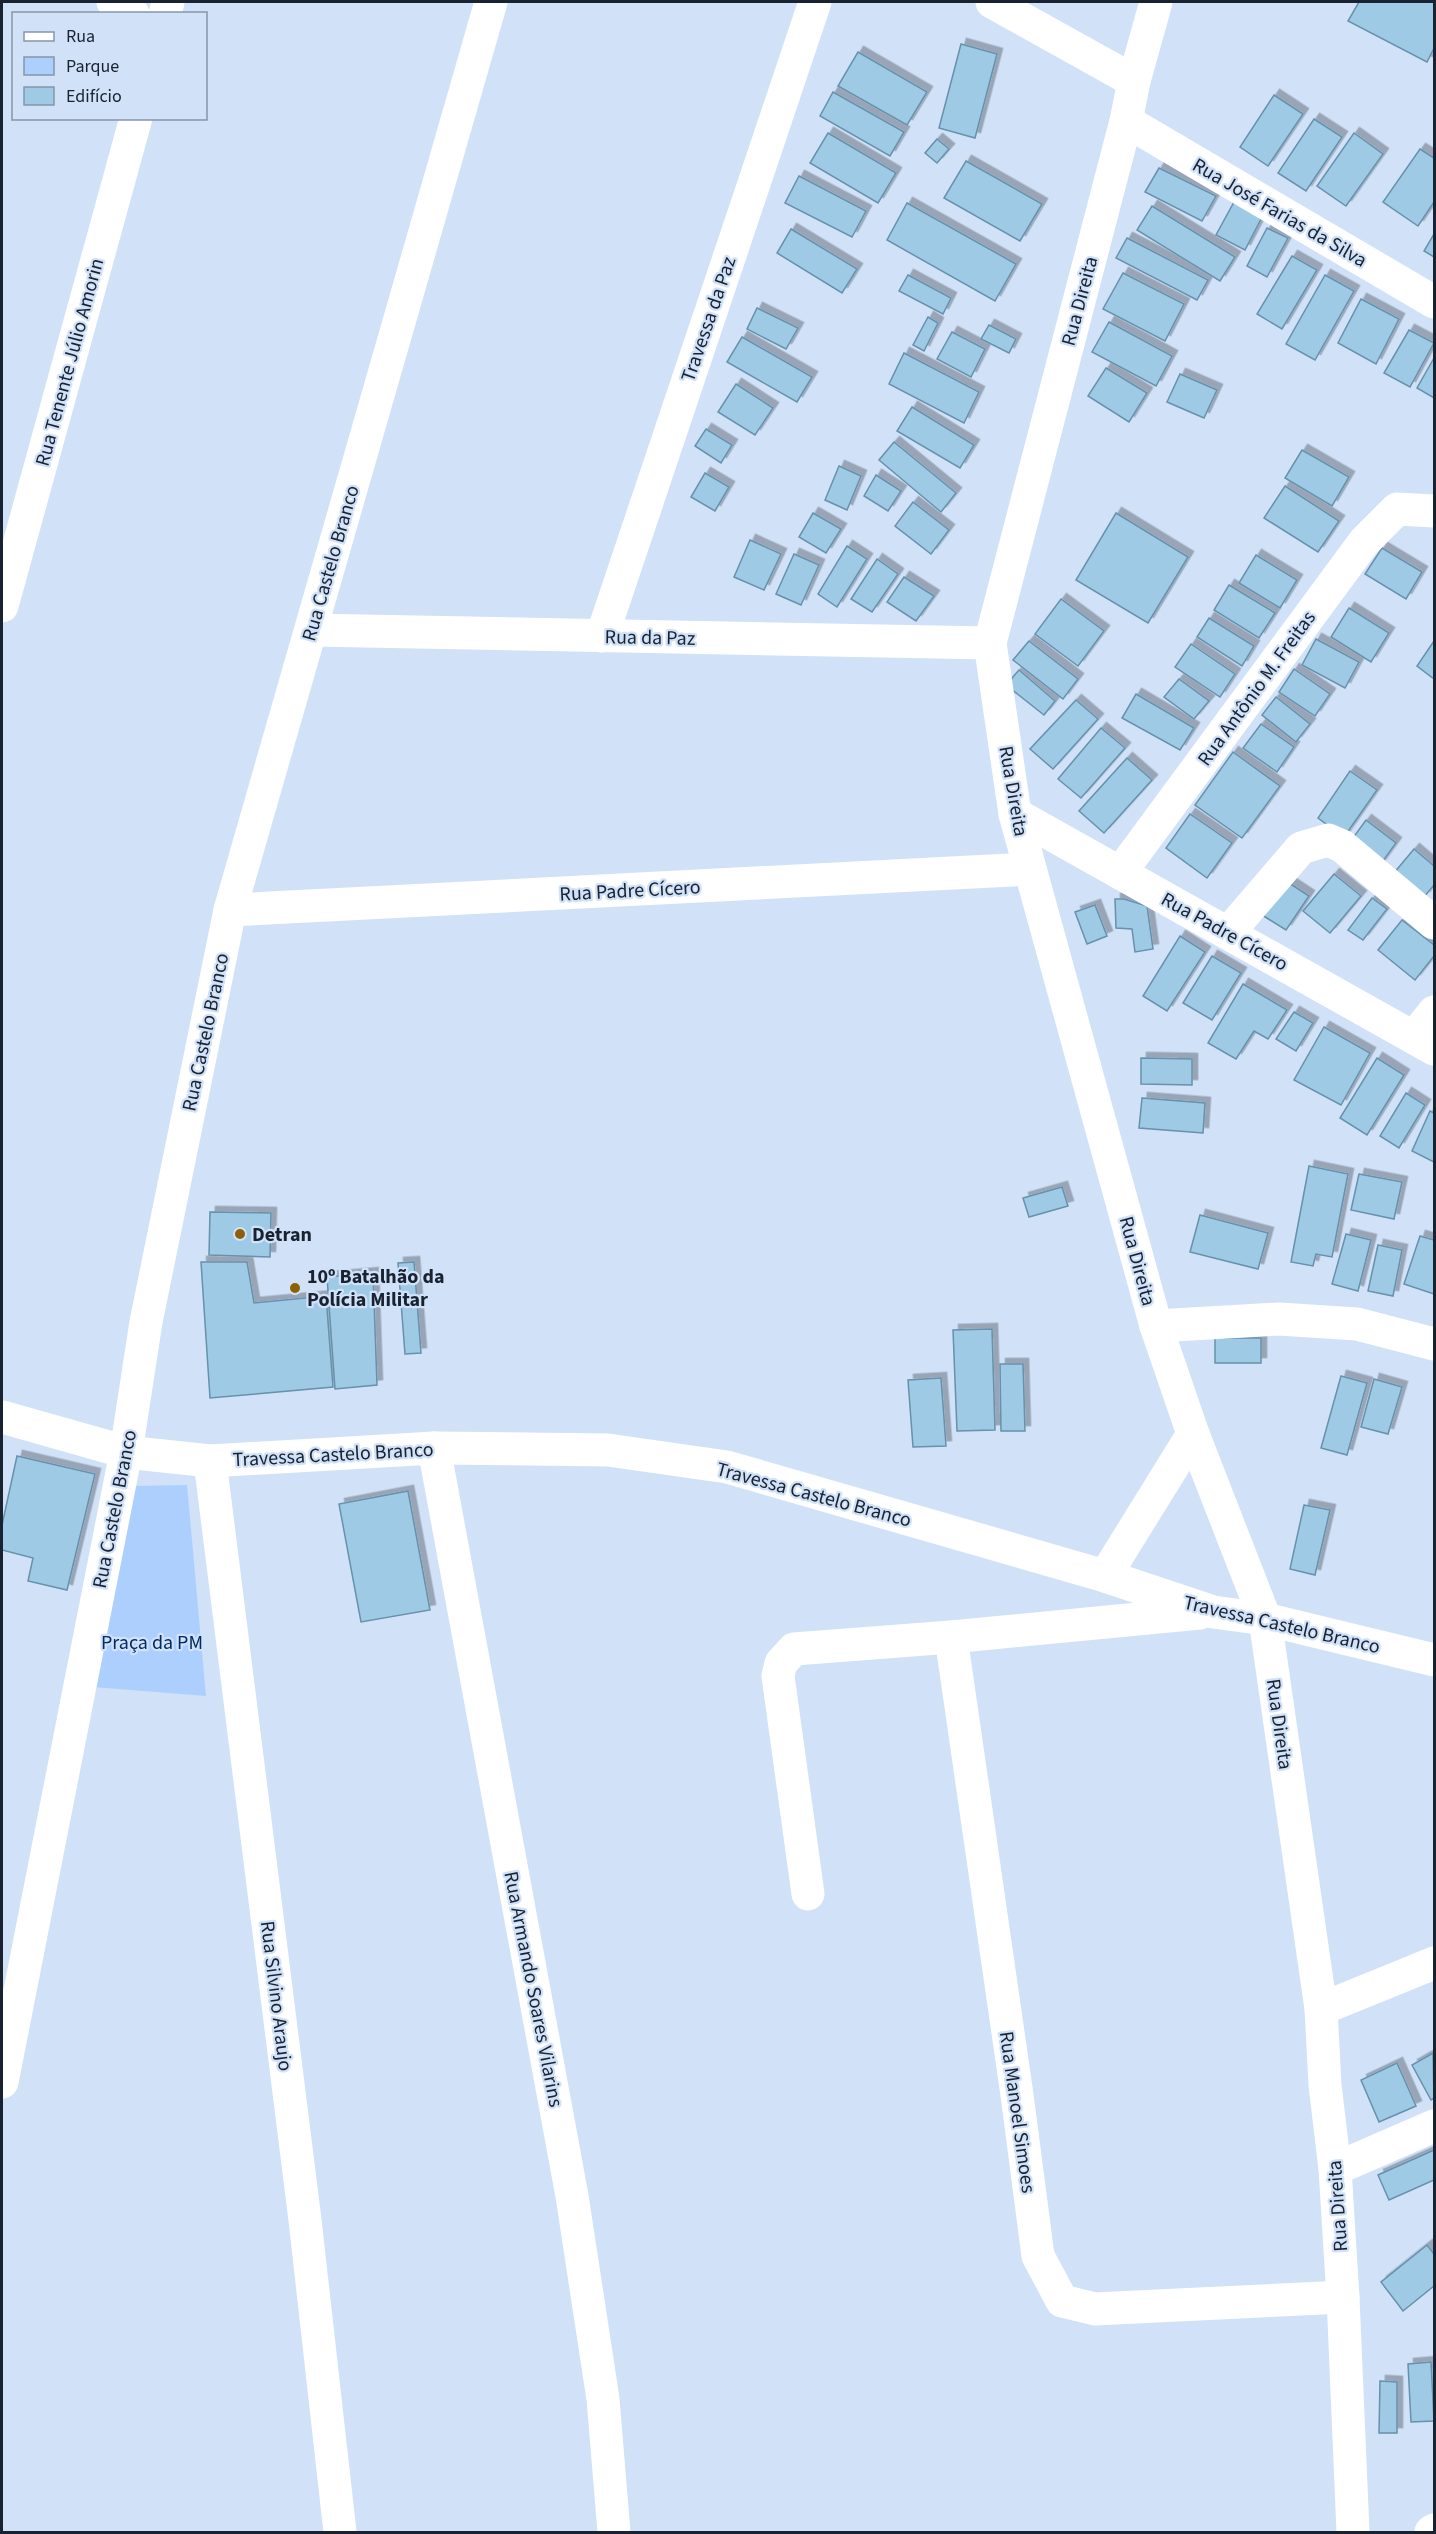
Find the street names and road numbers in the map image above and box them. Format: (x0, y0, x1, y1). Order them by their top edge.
street label: Rua José Farias da Silva (1187, 151, 1372, 274)
street label: Travessa da Paz (674, 253, 743, 386)
street label: Rua Direita (1055, 253, 1105, 349)
street label: Rua Tenente Júlio Amorin (29, 255, 111, 469)
street label: Rua Castelo Branco (295, 482, 367, 644)
street label: Rua Antônio M. Freitas (1191, 605, 1323, 772)
street label: Rua da Paz (604, 623, 696, 653)
street label: Rua Direita (991, 744, 1035, 839)
street label: Rua Padre Cícero (559, 873, 701, 909)
street label: Rua Padre Cícero (1156, 885, 1293, 978)
street label: Rua Castelo Branco (176, 951, 236, 1114)
street label: Rua Direita (1112, 1213, 1162, 1309)
street label: Rua Castelo Branco (86, 1428, 144, 1591)
street label: Travessa Castelo Branco (232, 1436, 434, 1474)
street label: Travessa Castelo Branco (713, 1455, 914, 1534)
street label: Travessa Castelo Branco (1181, 1589, 1383, 1661)
street label: Rua Direita (1259, 1677, 1299, 1771)
street label: Rua Armando Soares Vilarins (496, 1869, 570, 2109)
street label: Rua Silvino Araujo (253, 1919, 299, 2073)
street label: Rua Manoel Simoes (992, 2029, 1042, 2195)
street label: Rua Direita (1321, 2159, 1355, 2253)

